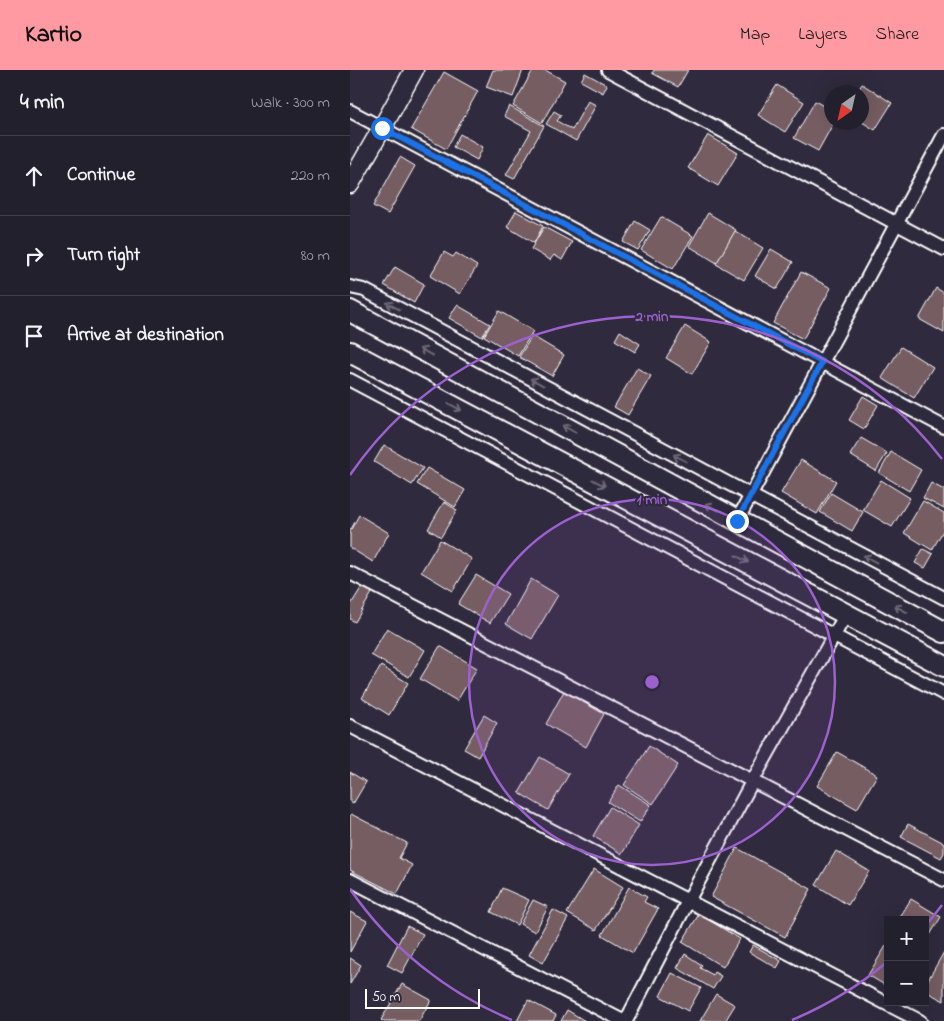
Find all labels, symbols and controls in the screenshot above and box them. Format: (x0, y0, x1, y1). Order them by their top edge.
text: Kartio (25, 18, 82, 53)
text: Map (740, 22, 770, 48)
text: Layers (798, 22, 848, 48)
text: Share (876, 22, 919, 48)
north arrow (824, 85, 869, 130)
text: 4 min (20, 88, 64, 118)
text: Walk · 300 m (251, 91, 330, 115)
route start (371, 117, 394, 140)
icon: ahead (20, 162, 48, 190)
text: Continue (67, 162, 135, 189)
text: 220 m (291, 164, 330, 188)
icon: right (20, 242, 48, 270)
text: Turn right (67, 242, 140, 269)
text: 80 m (301, 244, 330, 268)
one-way arrow (386, 300, 401, 310)
text: 2 min (635, 306, 669, 328)
icon: arrive (20, 322, 48, 350)
text: Arrive at destination (67, 322, 224, 349)
one-way arrow (419, 347, 434, 356)
one-way arrow (529, 377, 544, 387)
one-way arrow (447, 403, 462, 412)
one-way arrow (562, 424, 577, 434)
one-way arrow (673, 453, 688, 463)
one-way arrow (591, 478, 606, 488)
text: 1 min (637, 489, 668, 511)
one-way arrow (705, 502, 720, 511)
route end (726, 510, 749, 533)
one-way arrow (735, 554, 750, 564)
one-way arrow (863, 554, 878, 563)
one-way arrow (894, 604, 909, 613)
centre of rings (643, 673, 661, 691)
map controls (884, 916, 929, 1006)
button: + (884, 916, 929, 961)
button: − (884, 961, 929, 1006)
scale bar (365, 986, 480, 1009)
text: 50 m (372, 987, 400, 1008)

